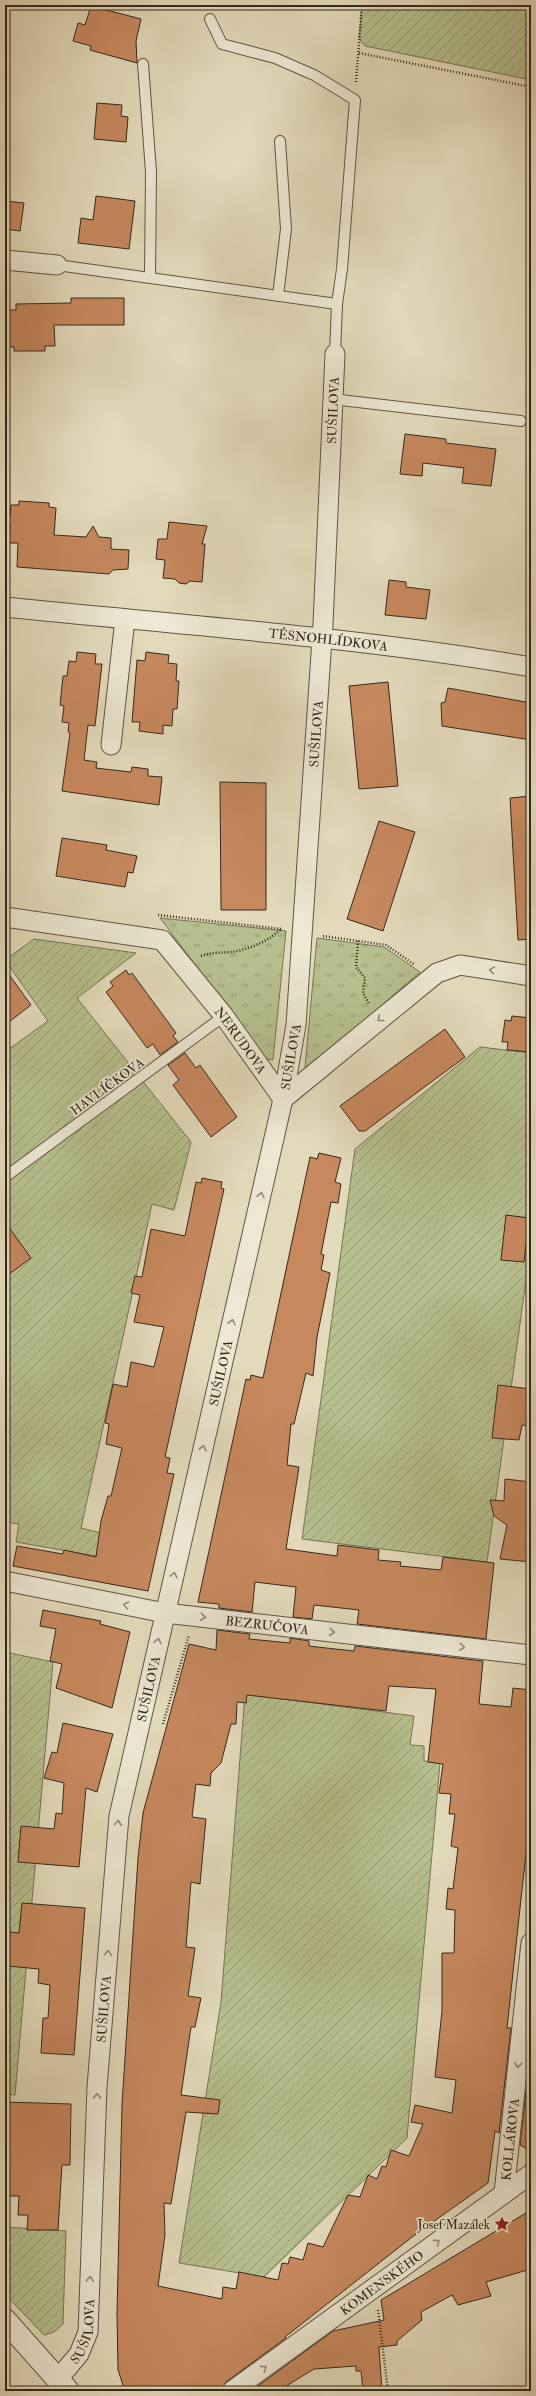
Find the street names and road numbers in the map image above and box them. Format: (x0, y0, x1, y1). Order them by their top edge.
street label: SUŠILOVA (323, 376, 343, 444)
street label: TĚSNOHLÍDKOVA (268, 625, 389, 655)
street label: SUŠILOVA (306, 699, 327, 768)
street label: NERUDOVA (211, 1004, 270, 1078)
street label: SUŠILOVA (278, 1022, 305, 1091)
street label: HAVLÍČKOVA (66, 1053, 148, 1119)
street label: SUŠILOVA (206, 1338, 237, 1408)
street label: BEZRUČOVA (224, 1613, 310, 1639)
street label: SUŠILOVA (134, 1654, 165, 1723)
street label: SUŠILOVA (93, 1974, 115, 2043)
street label: KOLLÁROVA (498, 2097, 523, 2181)
street label: KOMENSKÉHO (337, 2247, 427, 2319)
street label: SUŠILOVA (67, 2298, 98, 2368)

